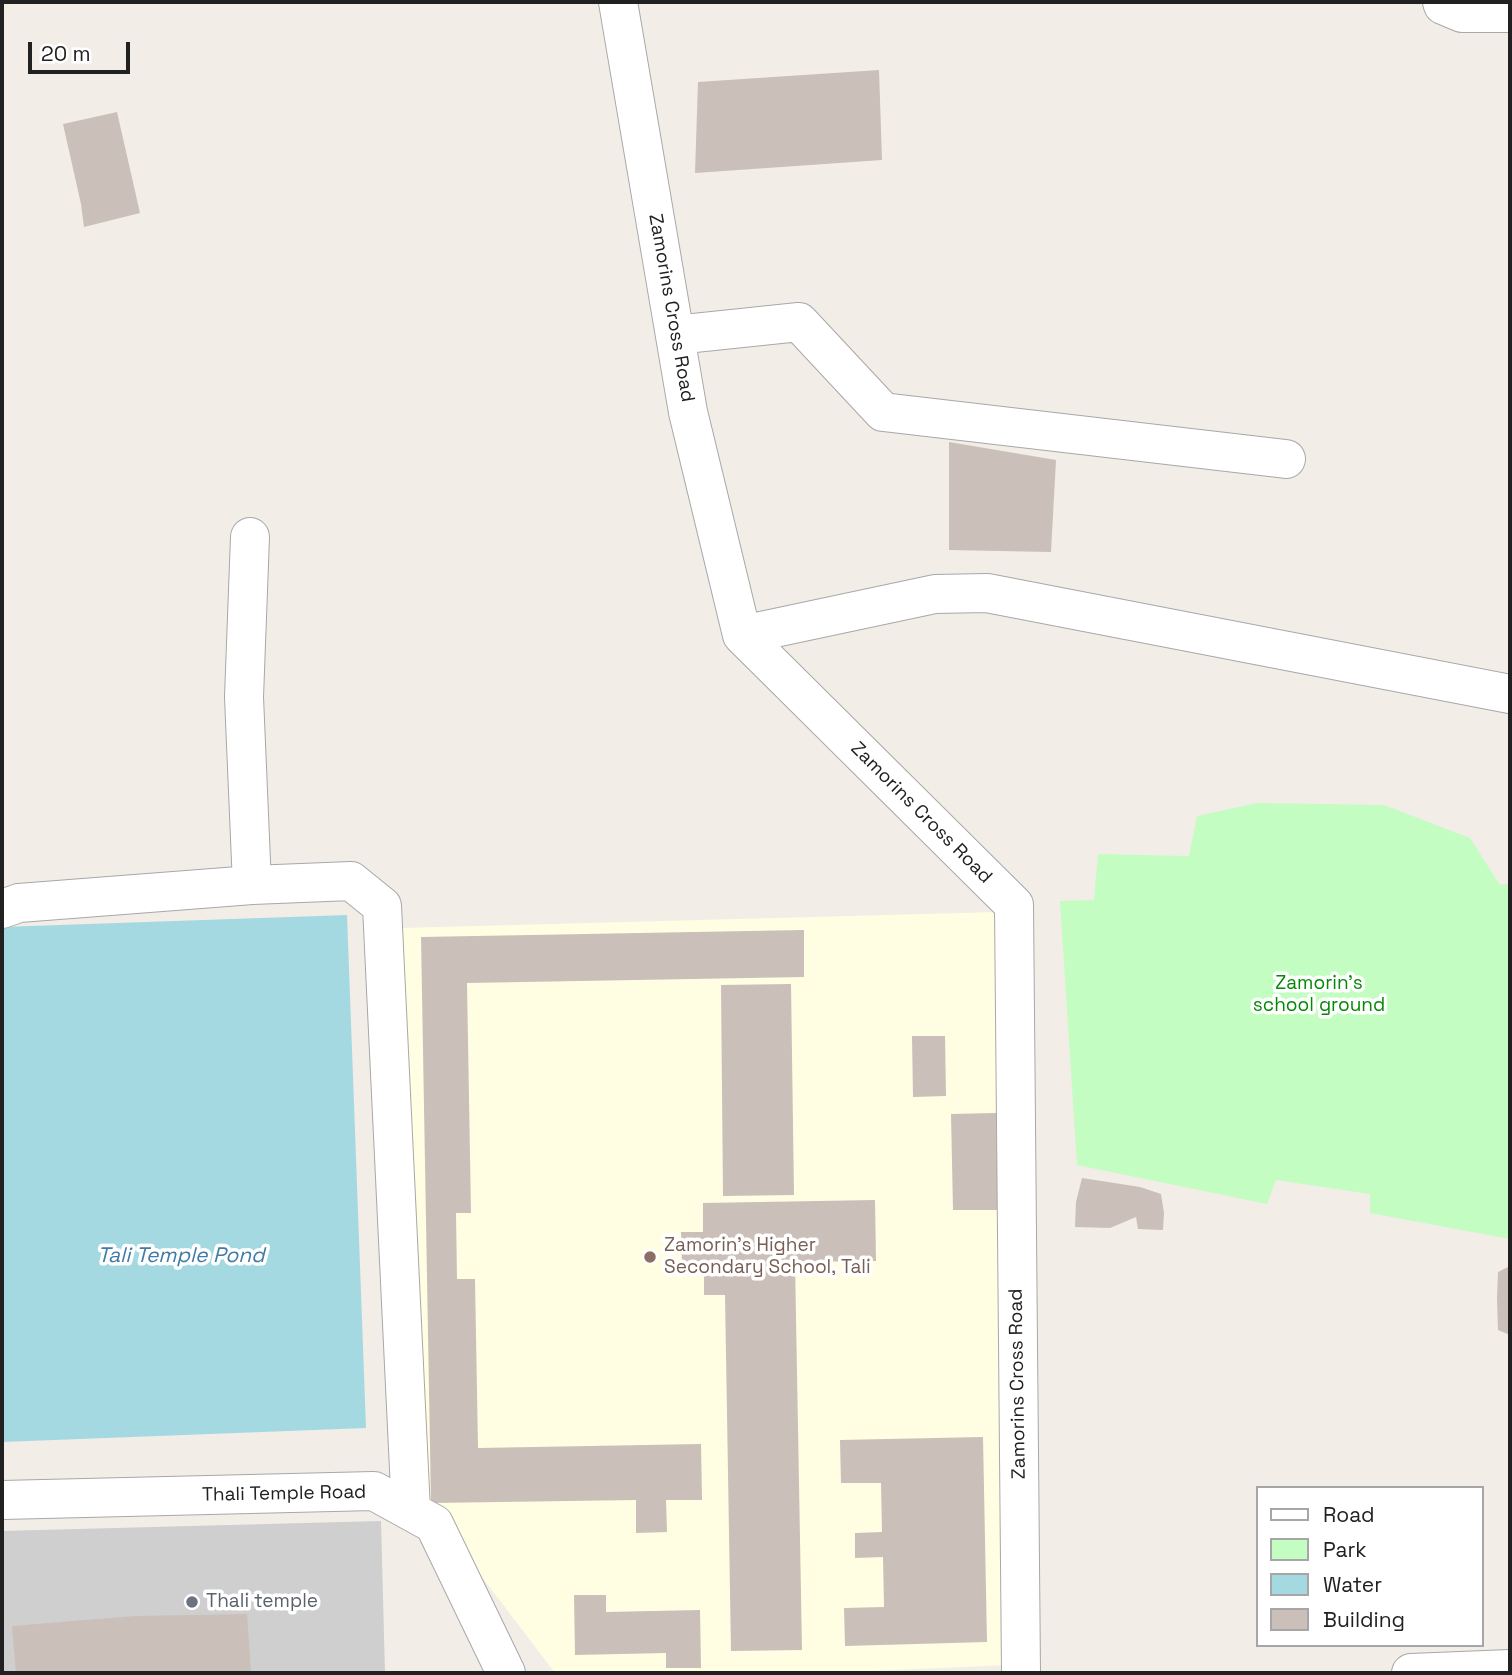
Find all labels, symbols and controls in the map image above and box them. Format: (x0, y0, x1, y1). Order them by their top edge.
scale bar (32, 28, 133, 72)
text: 20 m (41, 40, 91, 67)
street label: Zamorins Cross Road (643, 212, 699, 404)
street label: Zamorins Cross Road (846, 738, 996, 888)
park label: Zamorin's school ground (1253, 973, 1385, 1017)
place label: Zamorin's Higher Secondary School, Tali (664, 1235, 871, 1279)
water label: Tali Temple Pond (97, 1243, 265, 1269)
marker: Zamorin's Higher Secondary School, Tali (642, 1249, 658, 1265)
street label: Zamorins Cross Road (1005, 1288, 1031, 1480)
street label: Thali Temple Road (202, 1481, 366, 1507)
legend (1256, 1486, 1484, 1647)
text: Road (1323, 1501, 1375, 1528)
text: Park (1323, 1536, 1367, 1563)
text: Water (1323, 1571, 1382, 1598)
place label: Thali temple (206, 1591, 318, 1613)
marker: Thali temple (184, 1594, 200, 1610)
text: Building (1323, 1606, 1405, 1633)

